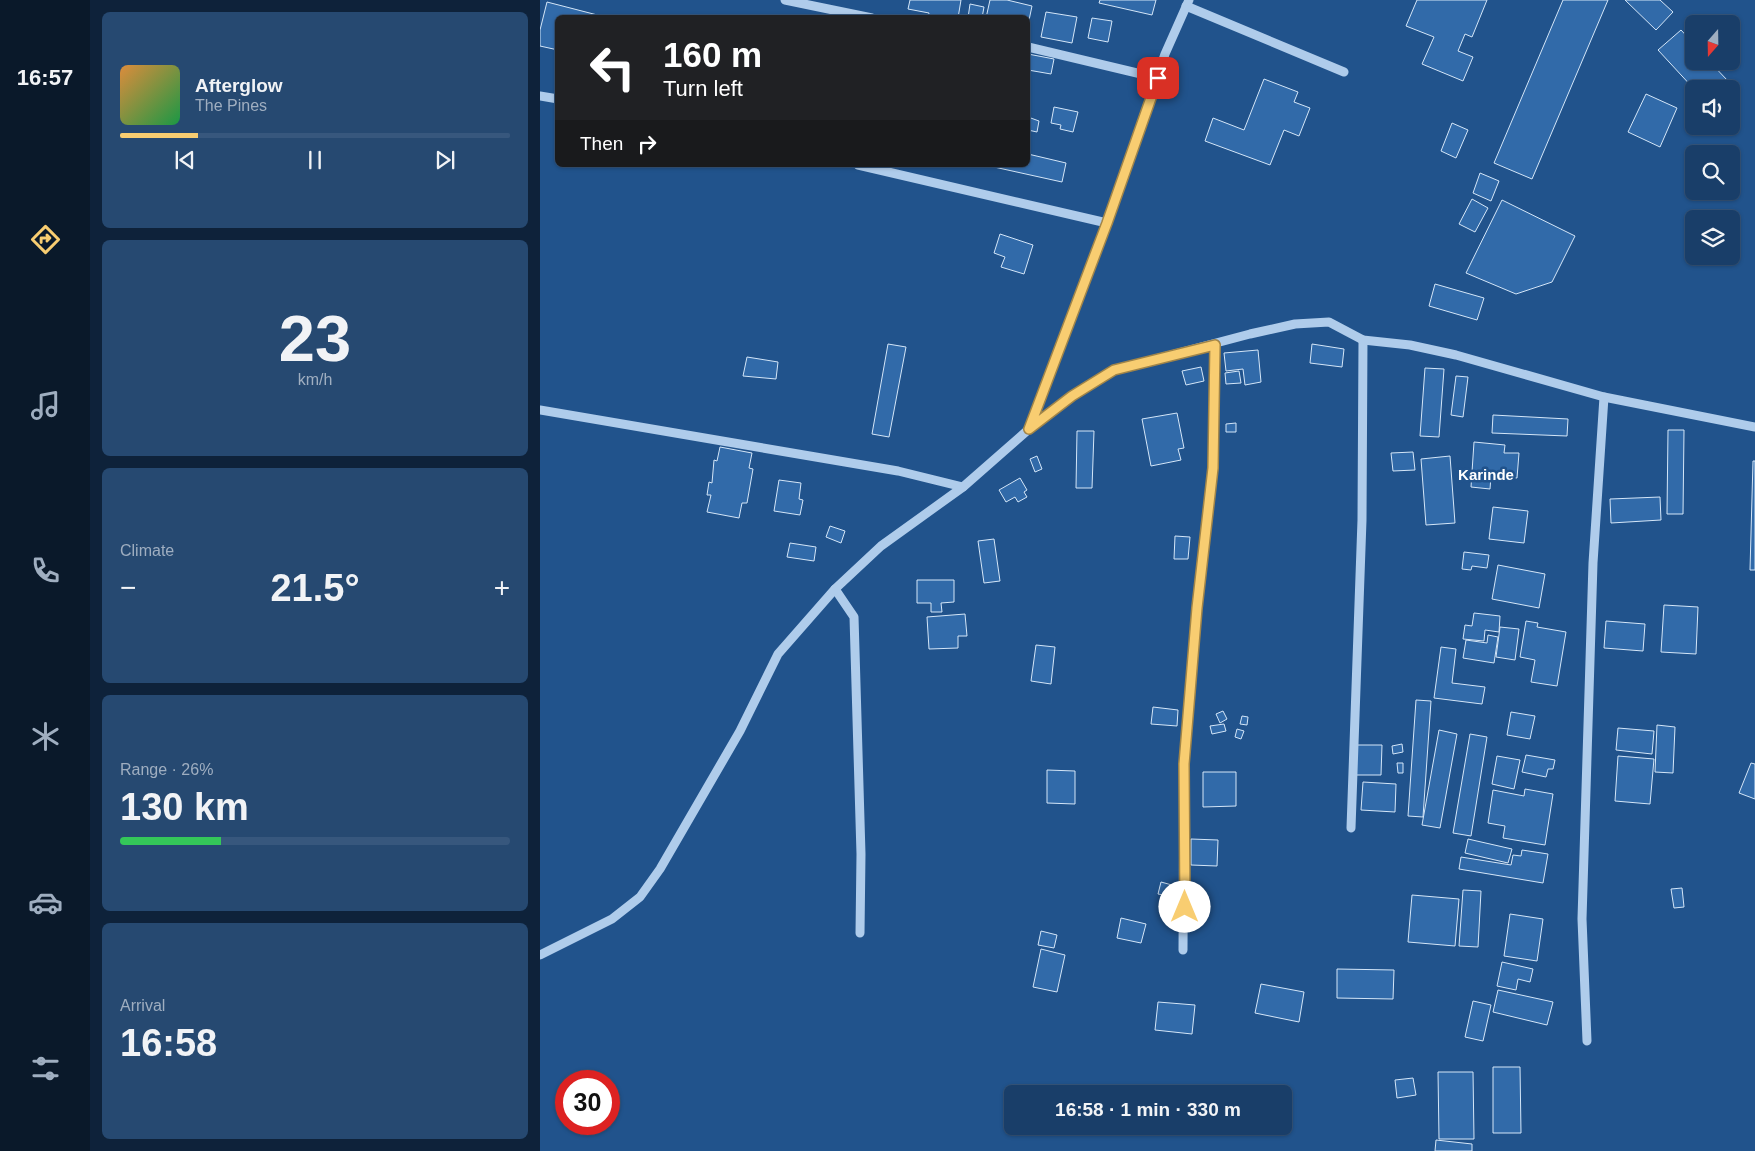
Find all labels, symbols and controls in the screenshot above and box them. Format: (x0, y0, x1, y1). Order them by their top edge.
north arrow (1685, 15, 1740, 70)
map controls (1685, 15, 1740, 265)
icon: left (580, 35, 645, 100)
text: 160 m (663, 35, 762, 74)
pin (1137, 57, 1179, 99)
icon: arrive (1144, 64, 1172, 92)
text: 16:57 (17, 65, 73, 90)
text: Afterglow (195, 75, 283, 96)
text: Turn left (663, 76, 743, 101)
button: sound (1685, 80, 1740, 135)
text: The Pines (195, 97, 267, 114)
icon: right (633, 130, 661, 158)
text: Then (580, 133, 623, 154)
button: search (1685, 145, 1740, 200)
icon: previous (171, 146, 199, 174)
icon: pause (301, 146, 329, 174)
icon: next (431, 146, 459, 174)
button: layers (1685, 210, 1740, 265)
icon: directions (28, 222, 63, 257)
text: 23 (279, 302, 351, 375)
text: km/h (298, 371, 332, 388)
icon: music (28, 388, 63, 423)
district label: Karinde (1458, 466, 1514, 483)
text: Climate (120, 542, 174, 559)
icon: phone (28, 553, 63, 588)
text: 21.5° (270, 567, 360, 609)
text: − (120, 572, 136, 603)
text: + (494, 572, 510, 603)
icon: climate (28, 719, 63, 754)
text: Range · 26% (120, 761, 213, 778)
text: 130 km (120, 786, 249, 828)
position arrow (1158, 880, 1210, 932)
icon: car (28, 885, 63, 920)
text: Arrival (120, 997, 165, 1014)
text: 16:58 (120, 1022, 217, 1064)
icon: filters (28, 1051, 63, 1086)
speed limit sign: 30 (555, 1070, 620, 1135)
text: 16:58 · 1 min · 330 m (1055, 1099, 1241, 1120)

